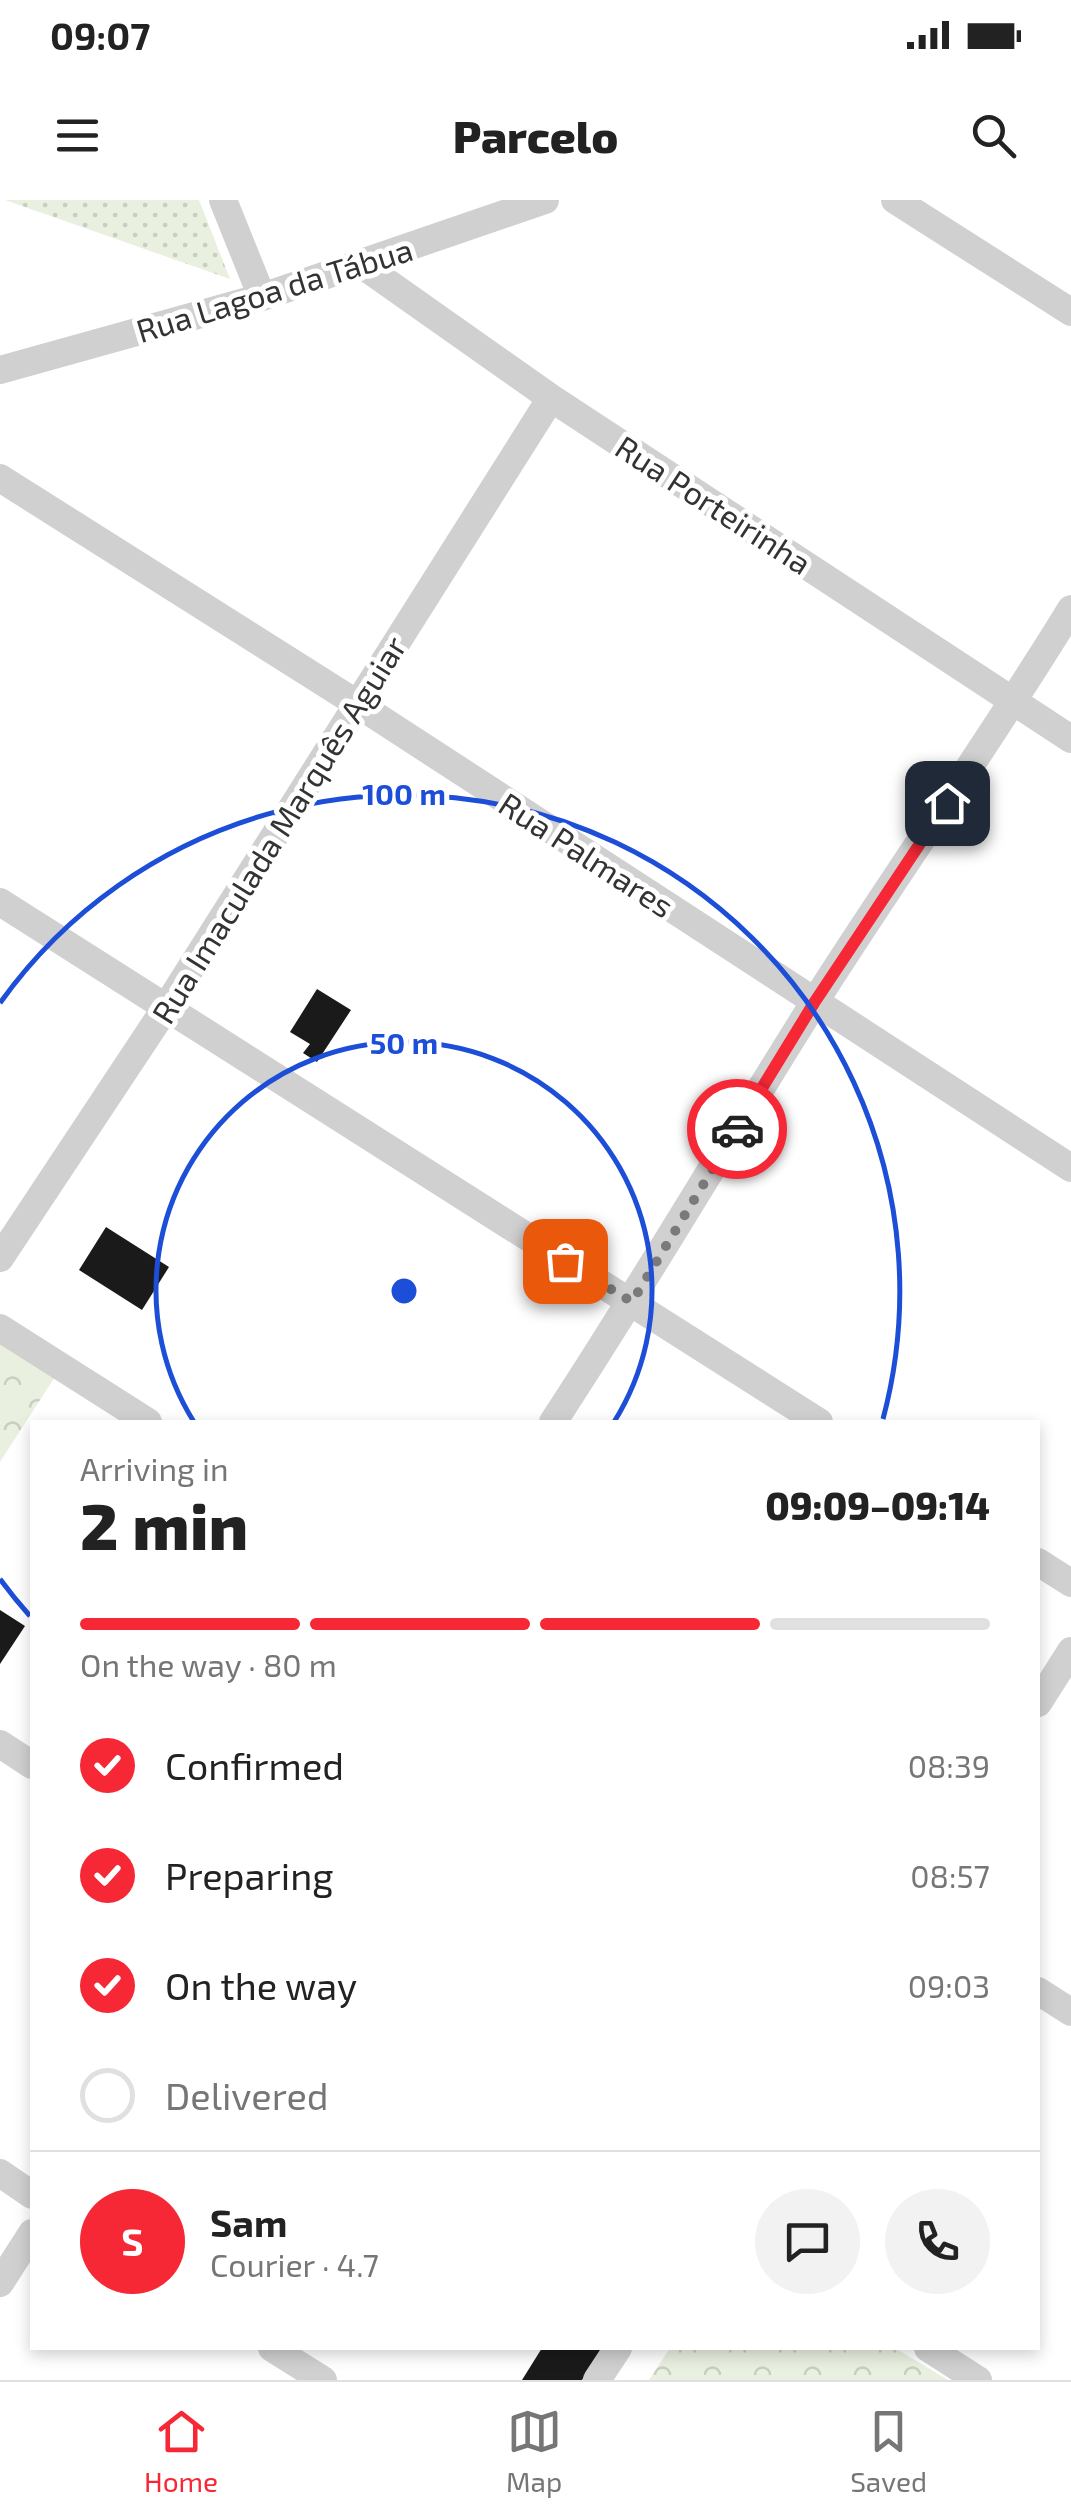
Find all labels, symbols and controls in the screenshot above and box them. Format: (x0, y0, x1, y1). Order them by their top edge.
text: 09:07 (50, 12, 150, 58)
icon: menu (50, 108, 105, 163)
text: Parcelo (453, 108, 618, 162)
icon: search (966, 108, 1021, 163)
street label: Rua Lagoa da Tábua (131, 229, 417, 349)
street label: Rua Porteirinha (609, 427, 819, 581)
street label: Rua Imaculada Marquês Aguiar (143, 628, 413, 1030)
pin (905, 761, 990, 846)
text: 100 m (362, 775, 446, 811)
icon: home (920, 776, 975, 831)
street label: Rua Palmares (493, 784, 681, 924)
text: 50 m (370, 1024, 438, 1060)
courier (687, 1079, 787, 1179)
icon: car (710, 1102, 765, 1157)
pin (523, 1219, 608, 1304)
icon: bag (538, 1234, 593, 1289)
centre of rings (386, 1273, 422, 1309)
text: Arriving in (80, 1449, 229, 1487)
text: 09:09–09:14 (765, 1482, 990, 1528)
text: 2 min (80, 1485, 248, 1563)
text: On the way · 80 m (80, 1645, 337, 1683)
icon: check (80, 1738, 135, 1793)
text: Confirmed (165, 1742, 344, 1788)
text: 08:39 (908, 1746, 990, 1784)
icon: check (80, 1848, 135, 1903)
text: Preparing (165, 1852, 333, 1898)
text: 08:57 (910, 1856, 990, 1894)
icon: check (80, 1958, 135, 2013)
text: On the way (165, 1962, 357, 2008)
text: 09:03 (908, 1966, 990, 2004)
text: Delivered (165, 2072, 329, 2118)
button: chat (755, 2189, 860, 2294)
button: phone (885, 2189, 990, 2294)
text: Sam (210, 2199, 287, 2245)
text: S (121, 2218, 144, 2264)
text: Courier · 4.7 (210, 2245, 379, 2283)
tab: Home (144, 2404, 218, 2498)
tab: Map (506, 2404, 562, 2498)
tab: Saved (850, 2404, 927, 2498)

